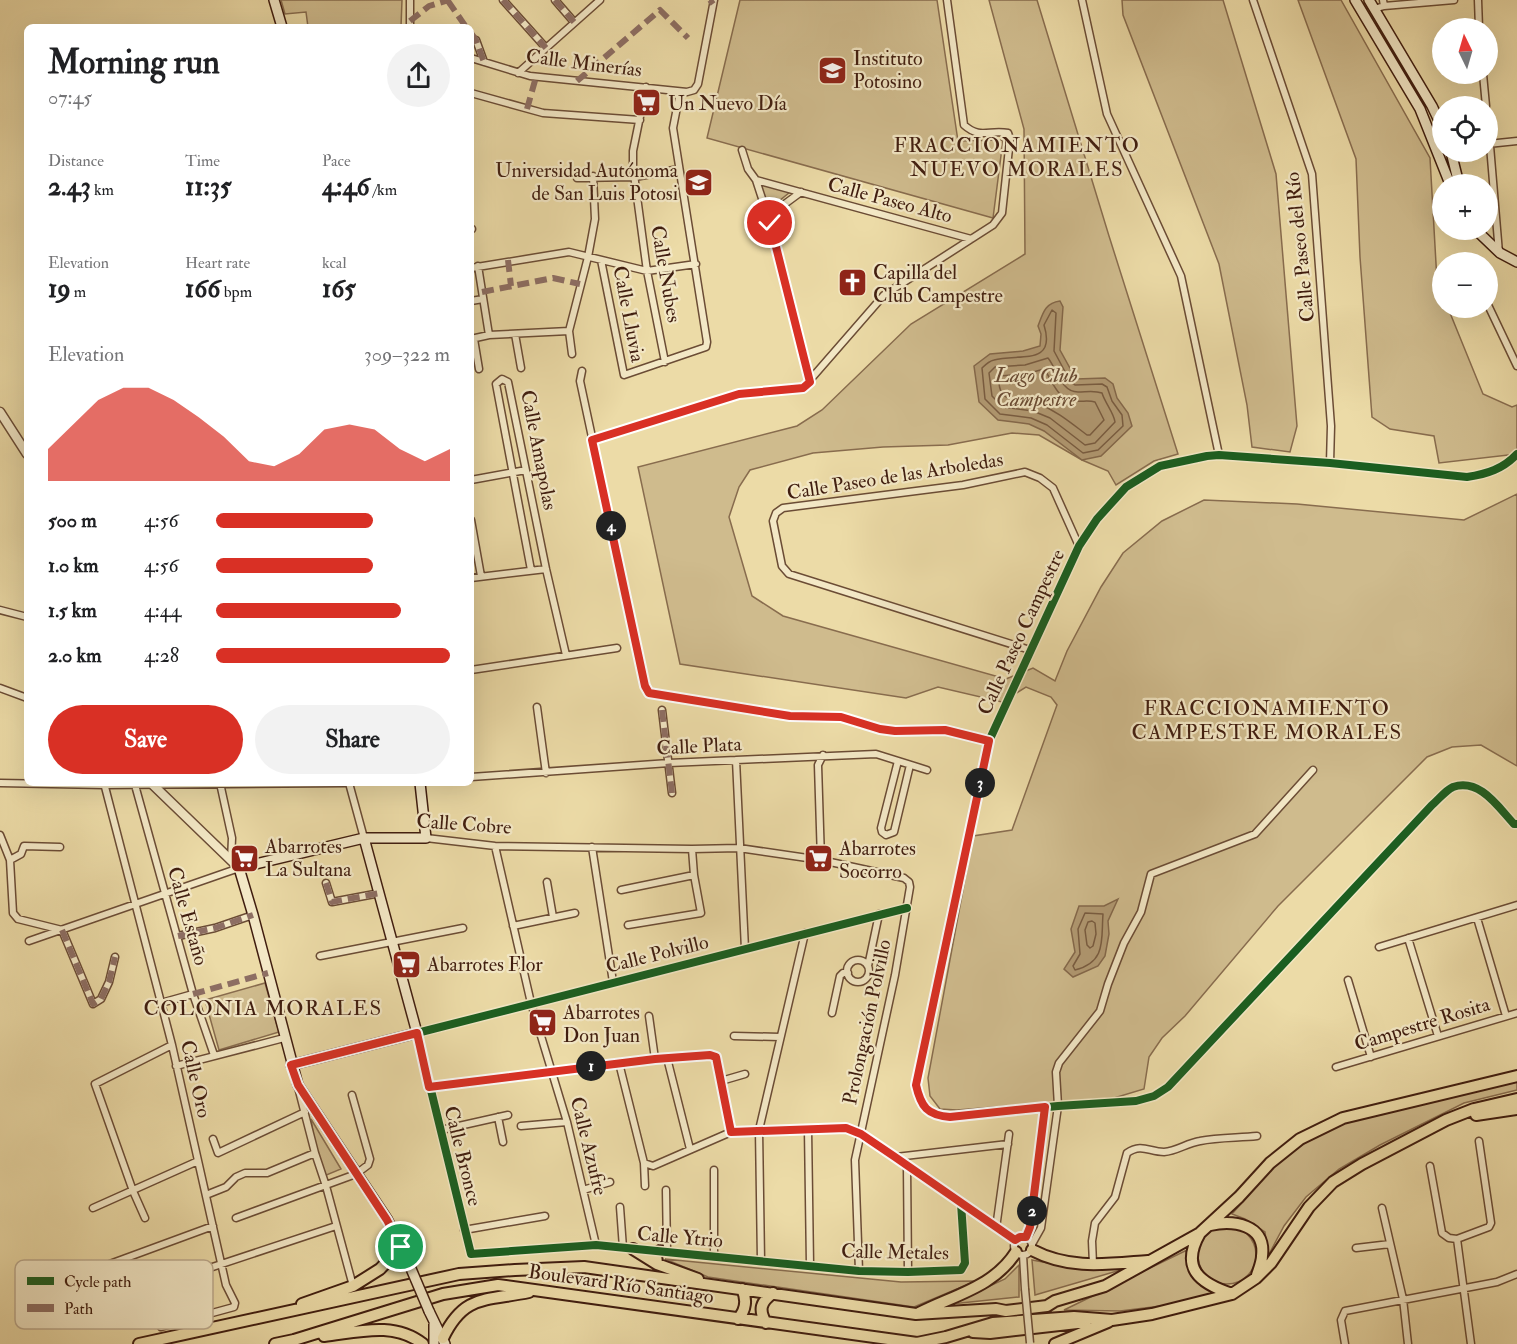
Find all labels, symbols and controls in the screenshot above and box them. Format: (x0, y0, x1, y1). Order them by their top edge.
north arrow (1432, 18, 1498, 84)
map controls (1432, 18, 1498, 318)
text: Morning run (48, 42, 220, 83)
street label: Calle Minerías (525, 43, 644, 83)
button: share (387, 44, 450, 107)
place label: Instituto Potosino (853, 46, 923, 94)
school or university icon: Instituto Potosino (816, 54, 848, 86)
text: 07:45 (48, 85, 92, 110)
supermarket icon: Un Nuevo Día (631, 87, 663, 119)
place label: Un Nuevo Día (668, 91, 788, 116)
button: locate (1432, 96, 1498, 162)
district label: FRACCIONAMIENTO NUEVO MORALES (894, 132, 1140, 183)
text: Distance (48, 151, 104, 171)
text: Time (185, 151, 220, 171)
text: Pace (322, 151, 351, 171)
place label: Universidad Autónoma de San Luis Potosi (495, 158, 679, 206)
school or university icon: Universidad Autónoma de San Luis Potosi (683, 166, 715, 198)
text: 2.43 (48, 171, 91, 203)
text: 11:35 (185, 171, 231, 203)
text: 4:46 (322, 171, 370, 203)
street label: Calle Paseo Alto (825, 171, 955, 229)
street label: Calle Paseo del Río (1280, 171, 1320, 323)
button: + (1432, 174, 1498, 240)
text: km (91, 180, 114, 200)
text: /km (370, 180, 397, 200)
pin (744, 197, 795, 248)
icon: check (753, 206, 786, 239)
street label: Calle Nubes (645, 223, 687, 325)
button: − (1432, 252, 1498, 318)
text: Elevation (48, 253, 109, 273)
text: Heart rate (185, 253, 250, 273)
text: kcal (322, 253, 347, 273)
place label: Capilla del Club Campestre (873, 260, 1003, 309)
street label: Calle Lluvia (607, 264, 651, 365)
church icon: Capilla del Club Campestre (836, 267, 868, 299)
text: 19 (48, 273, 71, 305)
text: 166 (185, 273, 220, 305)
text: 165 (322, 273, 356, 305)
text: m (71, 282, 86, 302)
text: bpm (220, 282, 252, 302)
text: Elevation (48, 342, 124, 367)
text: 309–322 m (364, 342, 450, 367)
water label: Lago Club Campestre (994, 362, 1078, 413)
street label: Calle Amapolas (514, 388, 563, 513)
street label: Calle Paseo de las Arboledas (785, 447, 1005, 505)
text: 500 m (48, 508, 97, 533)
text: 4:56 (144, 508, 179, 533)
pin: 4 (596, 511, 626, 541)
text: 4 (607, 516, 615, 536)
street label: Calle Paseo Campestre (972, 545, 1071, 719)
text: 1.0 km (48, 553, 99, 578)
text: 4:56 (144, 553, 179, 578)
text: 1.5 km (48, 598, 97, 623)
text: 4:44 (144, 598, 181, 623)
text: 2.0 km (48, 643, 102, 668)
text: 4:28 (144, 643, 179, 668)
district label: FRACCIONAMIENTO CAMPESTRE MORALES (1131, 695, 1403, 746)
button: Save (48, 705, 243, 774)
button: Share (255, 705, 450, 774)
street label: Calle Plata (656, 731, 743, 761)
pin: 3 (965, 768, 995, 798)
text: 3 (977, 773, 983, 793)
street label: Calle Cobre (416, 808, 512, 840)
place label: Abarrotes La Sultana (264, 834, 352, 882)
place label: Abarrotes Socorro (838, 836, 916, 884)
supermarket icon: Abarrotes La Sultana (228, 842, 260, 874)
supermarket icon: Abarrotes Socorro (802, 843, 834, 875)
street label: Calle Estaño (162, 864, 214, 968)
street label: Calle Polvillo (603, 929, 711, 979)
street label: Prolongación Polvillo (837, 937, 897, 1107)
supermarket icon: Abarrotes Flor (390, 948, 422, 980)
place label: Abarrotes Flor (426, 952, 543, 977)
street label: Campestre Rosita (1351, 991, 1494, 1057)
district label: COLONIA MORALES (143, 995, 383, 1022)
place label: Abarrotes Don Juan (562, 1000, 640, 1048)
supermarket icon: Abarrotes Don Juan (526, 1007, 558, 1039)
street label: Calle Oro (175, 1038, 217, 1120)
pin: 1 (576, 1051, 606, 1081)
text: 1 (588, 1056, 594, 1076)
street label: Calle Azufre (565, 1094, 613, 1198)
street label: Calle Bronce (439, 1103, 487, 1209)
pin: 2 (1017, 1196, 1047, 1226)
text: 2 (1028, 1201, 1036, 1221)
pin (375, 1221, 426, 1272)
street label: Calle Ytrio (636, 1221, 724, 1253)
icon: arrive (384, 1230, 417, 1263)
street label: Calle Metales (841, 1239, 949, 1265)
street label: Boulevard Río Santiago (527, 1259, 715, 1309)
legend (15, 1260, 213, 1329)
text: Cycle path (64, 1272, 132, 1293)
text: Path (64, 1299, 94, 1319)

